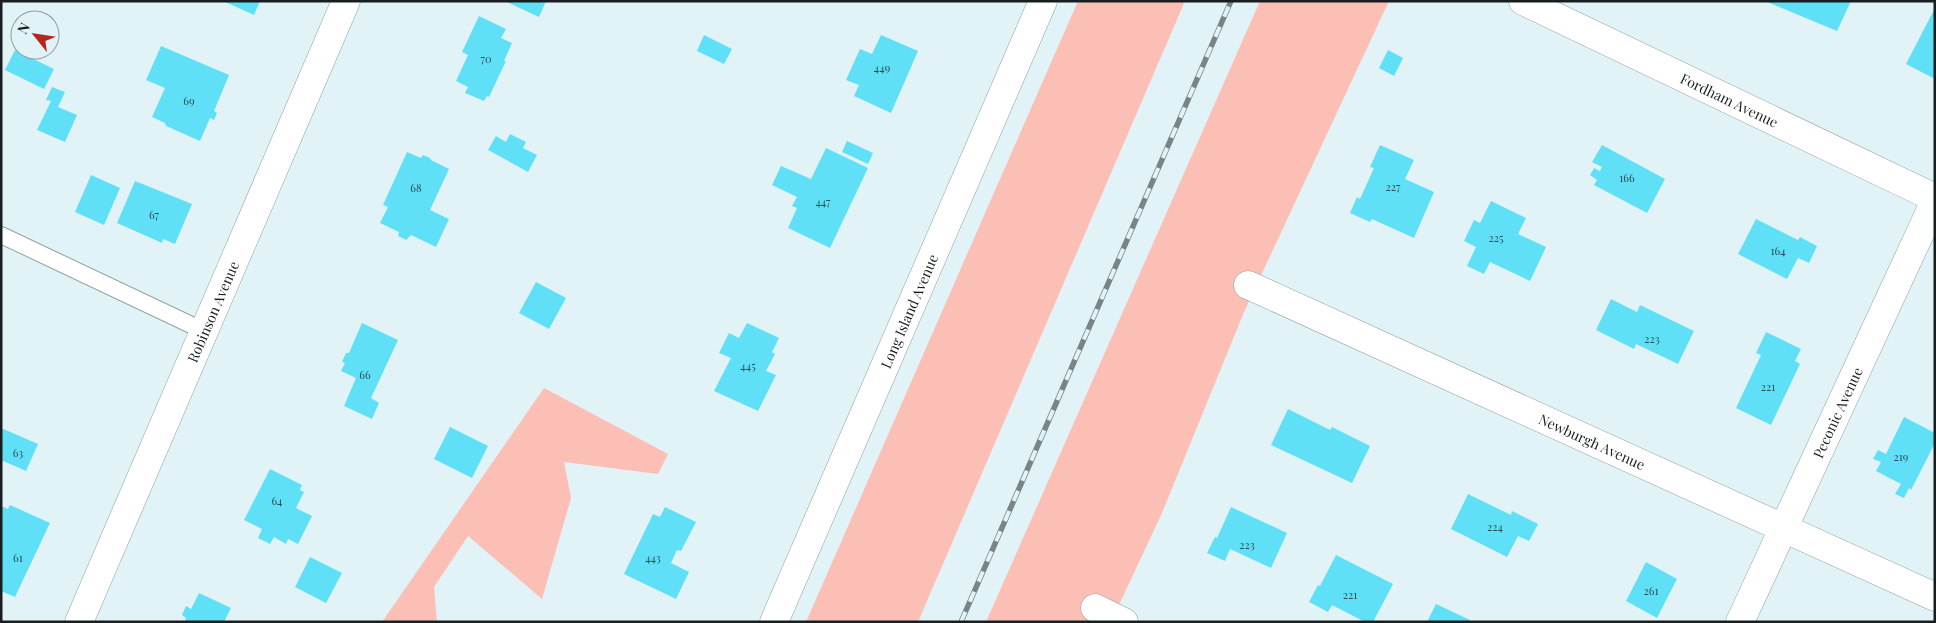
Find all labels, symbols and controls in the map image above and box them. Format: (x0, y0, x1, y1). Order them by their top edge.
north arrow (10, 10, 60, 60)
text: N (13, 19, 34, 37)
house number: 70 (480, 51, 492, 66)
house number: 449 (874, 60, 891, 75)
street label: Fordham Avenue (1678, 68, 1782, 131)
house number: 69 (183, 93, 195, 108)
house number: 166 (1619, 170, 1635, 185)
house number: 227 (1385, 179, 1401, 194)
house number: 68 (410, 180, 422, 195)
house number: 447 (815, 194, 831, 209)
house number: 67 (149, 207, 160, 222)
house number: 225 (1488, 230, 1504, 245)
house number: 164 (1770, 243, 1786, 258)
street label: Long Island Avenue (876, 251, 942, 371)
street label: Robinson Avenue (182, 258, 243, 365)
house number: 223 (1644, 331, 1660, 346)
house number: 445 (740, 358, 756, 373)
street label: Peconic Avenue (1808, 364, 1866, 461)
house number: 66 (359, 367, 371, 382)
house number: 221 (1761, 379, 1775, 394)
street label: Newburgh Avenue (1536, 409, 1648, 474)
house number: 63 (13, 445, 23, 460)
house number: 219 (1894, 449, 1909, 464)
house number: 64 (271, 493, 283, 508)
house number: 224 (1487, 519, 1504, 534)
house number: 223 (1239, 537, 1255, 552)
house number: 61 (13, 550, 23, 565)
house number: 443 (645, 550, 661, 565)
house number: 261 (1643, 583, 1659, 598)
house number: 221 (1343, 587, 1357, 602)

